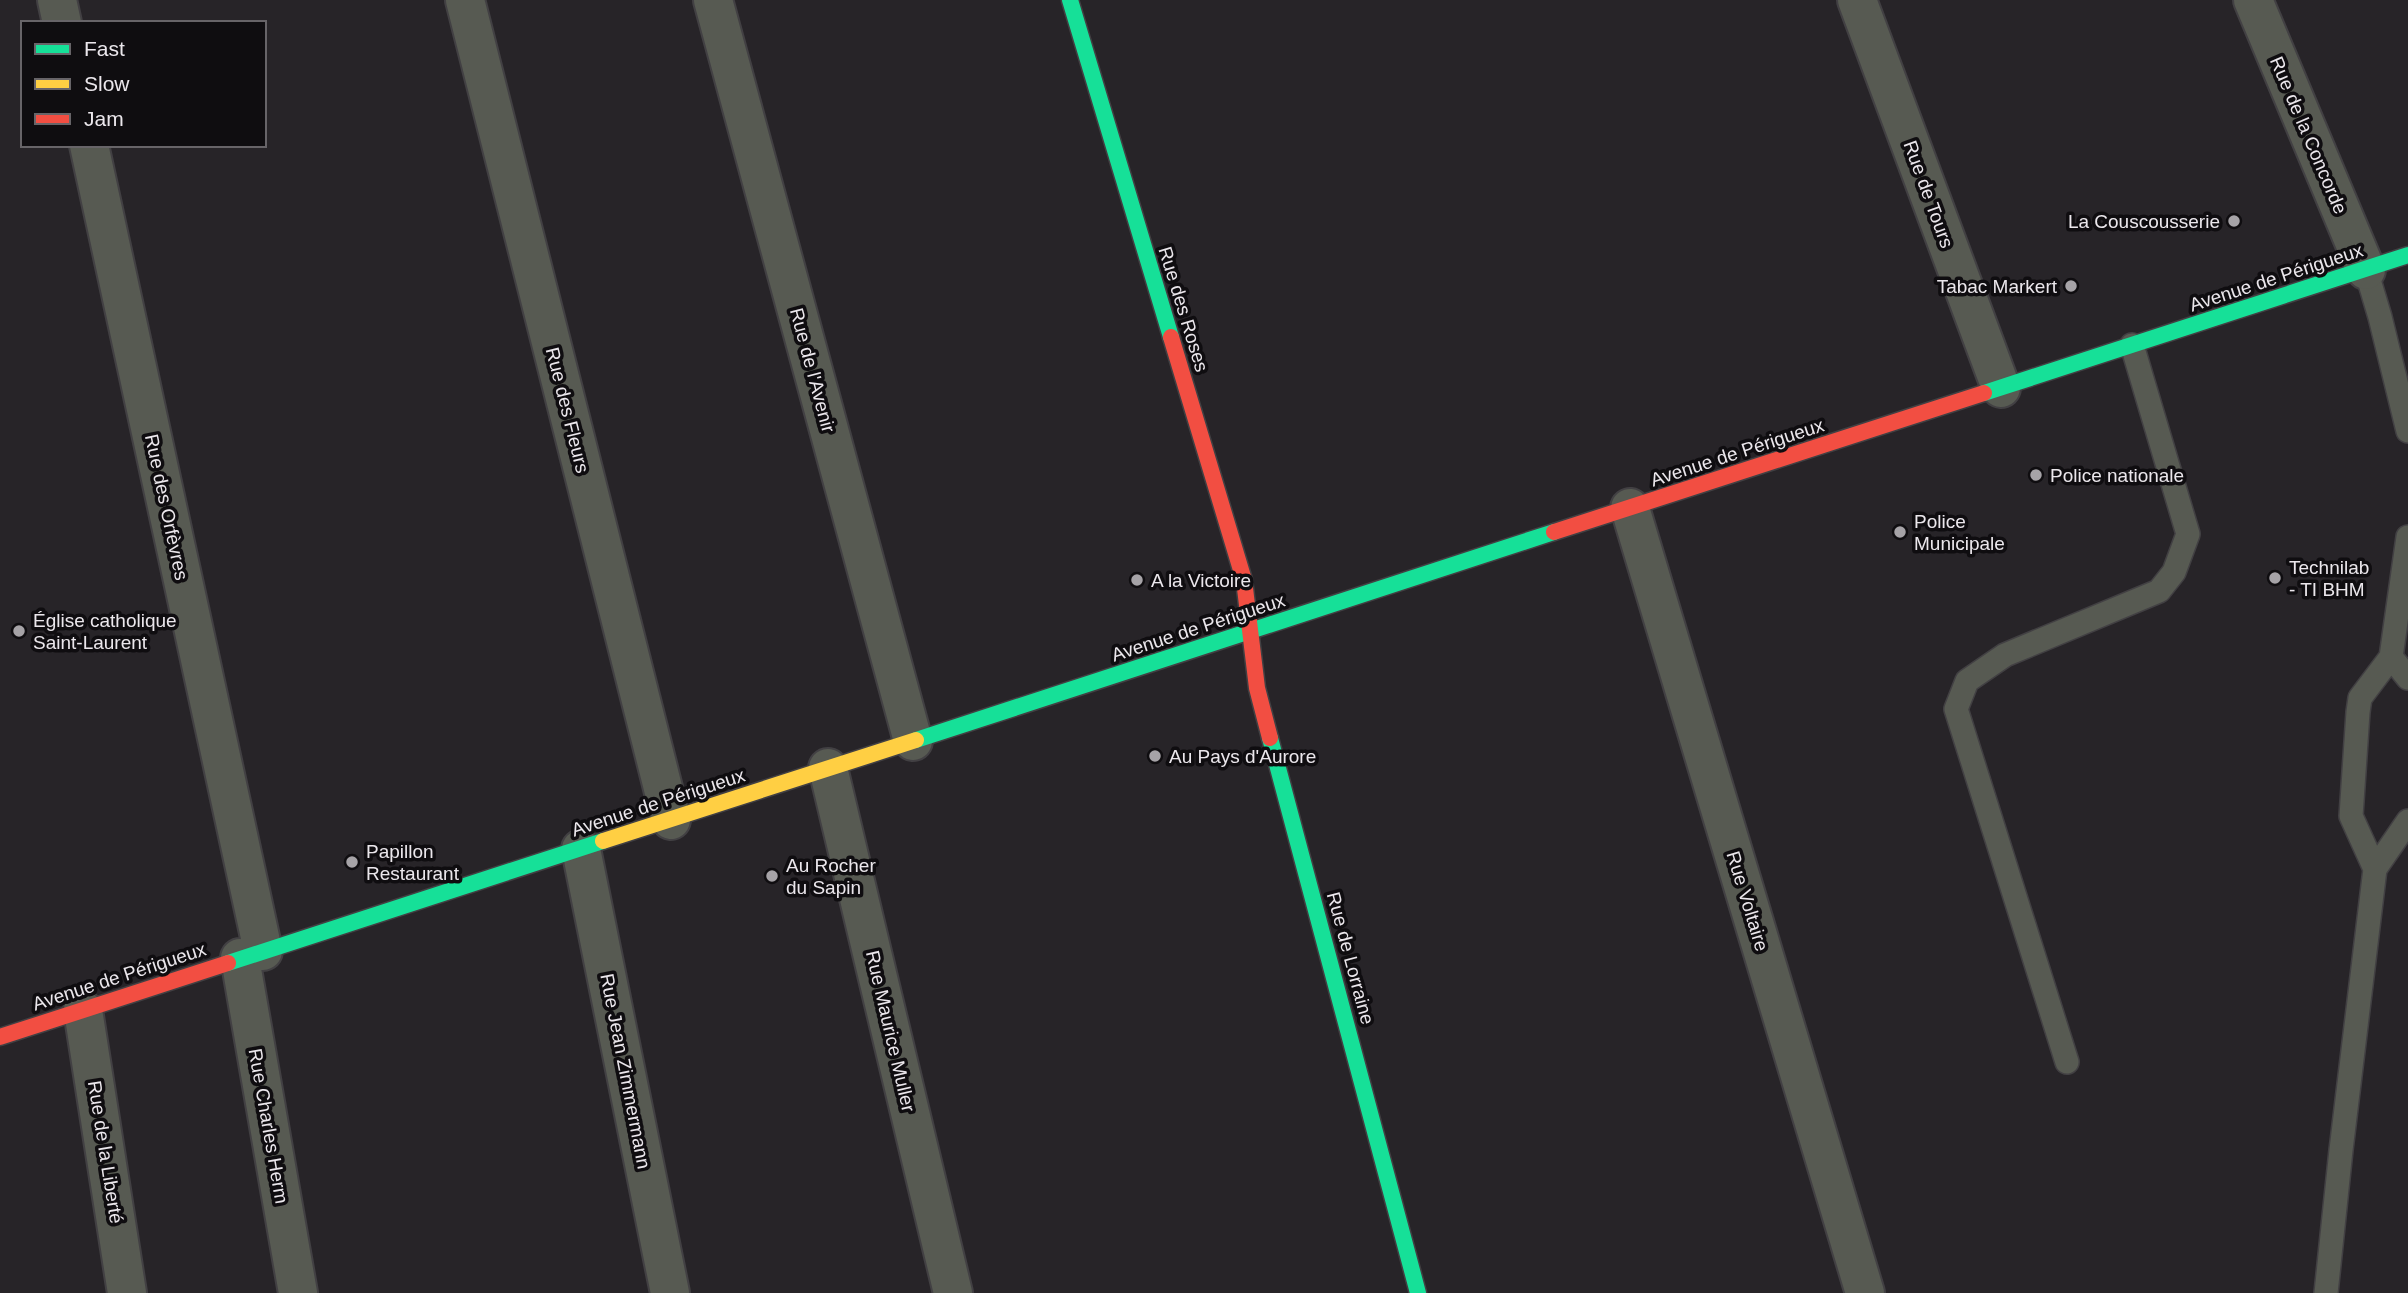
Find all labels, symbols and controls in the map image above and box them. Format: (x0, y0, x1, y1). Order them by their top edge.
legend (21, 21, 266, 147)
text: Fast (84, 37, 125, 60)
street label: Rue de la Concorde (2266, 53, 2351, 217)
text: Slow (84, 72, 130, 95)
text: Jam (84, 107, 124, 130)
street label: Rue de Tours (1899, 138, 1958, 251)
place label: La Couscousserie (2068, 211, 2220, 232)
marker: La Couscousserie (2226, 213, 2242, 229)
street label: Avenue de Périgueux (2187, 239, 2366, 315)
street label: Rue des Roses (1154, 244, 1213, 374)
place label: Tabac Markert (1937, 276, 2058, 297)
marker: Tabac Markert (2063, 278, 2079, 294)
street label: Rue de l'Avenir (786, 306, 839, 435)
street label: Rue des Fleurs (542, 345, 593, 475)
street label: Avenue de Périgueux (1648, 414, 1827, 490)
street label: Rue des Orfèvres (141, 432, 192, 582)
place label: Police nationale (2050, 465, 2184, 486)
marker: Police nationale (2028, 467, 2044, 483)
place label: Police Municipale (1914, 511, 2005, 554)
marker: Police Municipale (1892, 524, 1908, 540)
place label: Technilab - TI BHM (2289, 557, 2369, 600)
place label: A la Victoire (1151, 570, 1251, 591)
marker: Technilab - TI BHM (2267, 570, 2283, 586)
marker: A la Victoire (1129, 572, 1145, 588)
street label: Avenue de Périgueux (1109, 589, 1288, 665)
place label: Église catholique Saint-Laurent (33, 610, 177, 653)
marker: Église catholique Saint-Laurent (11, 623, 27, 639)
place label: Au Pays d'Aurore (1169, 746, 1316, 767)
marker: Au Pays d'Aurore (1147, 748, 1163, 764)
street label: Avenue de Périgueux (569, 764, 748, 840)
place label: Papillon Restaurant (366, 841, 460, 884)
street label: Rue Voltaire (1722, 849, 1773, 954)
marker: Papillon Restaurant (344, 854, 360, 870)
place label: Au Rocher du Sapin (786, 855, 876, 898)
marker: Au Rocher du Sapin (764, 868, 780, 884)
street label: Rue de Lorraine (1323, 890, 1378, 1027)
street label: Avenue de Périgueux (30, 938, 209, 1014)
street label: Rue Maurice Muller (862, 948, 919, 1114)
street label: Rue Jean Zimmermann (596, 972, 655, 1171)
street label: Rue Charles Herm (245, 1047, 293, 1205)
street label: Rue de la Liberté (84, 1079, 127, 1225)

